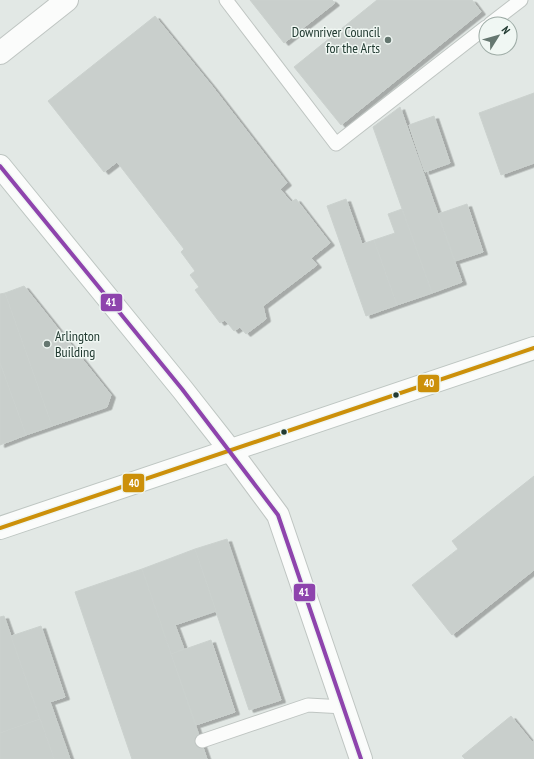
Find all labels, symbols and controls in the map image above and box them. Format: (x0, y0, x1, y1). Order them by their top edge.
north arrow (478, 16, 518, 56)
place label: Downriver Council for the Arts (292, 23, 381, 57)
text: N (499, 23, 513, 37)
marker: Downriver Council for the Arts (383, 35, 393, 45)
line badge: 41 (100, 293, 123, 312)
text: 41 (106, 295, 116, 309)
place label: Arlington Building (55, 327, 100, 361)
marker: Arlington Building (42, 339, 52, 349)
line badge: 40 (417, 374, 440, 393)
text: 40 (424, 376, 434, 390)
unlabelled marker (391, 390, 401, 400)
unlabelled marker (279, 427, 289, 437)
line badge: 40 (122, 473, 145, 493)
text: 40 (129, 476, 139, 490)
line badge: 41 (293, 583, 316, 602)
text: 41 (299, 585, 309, 599)

